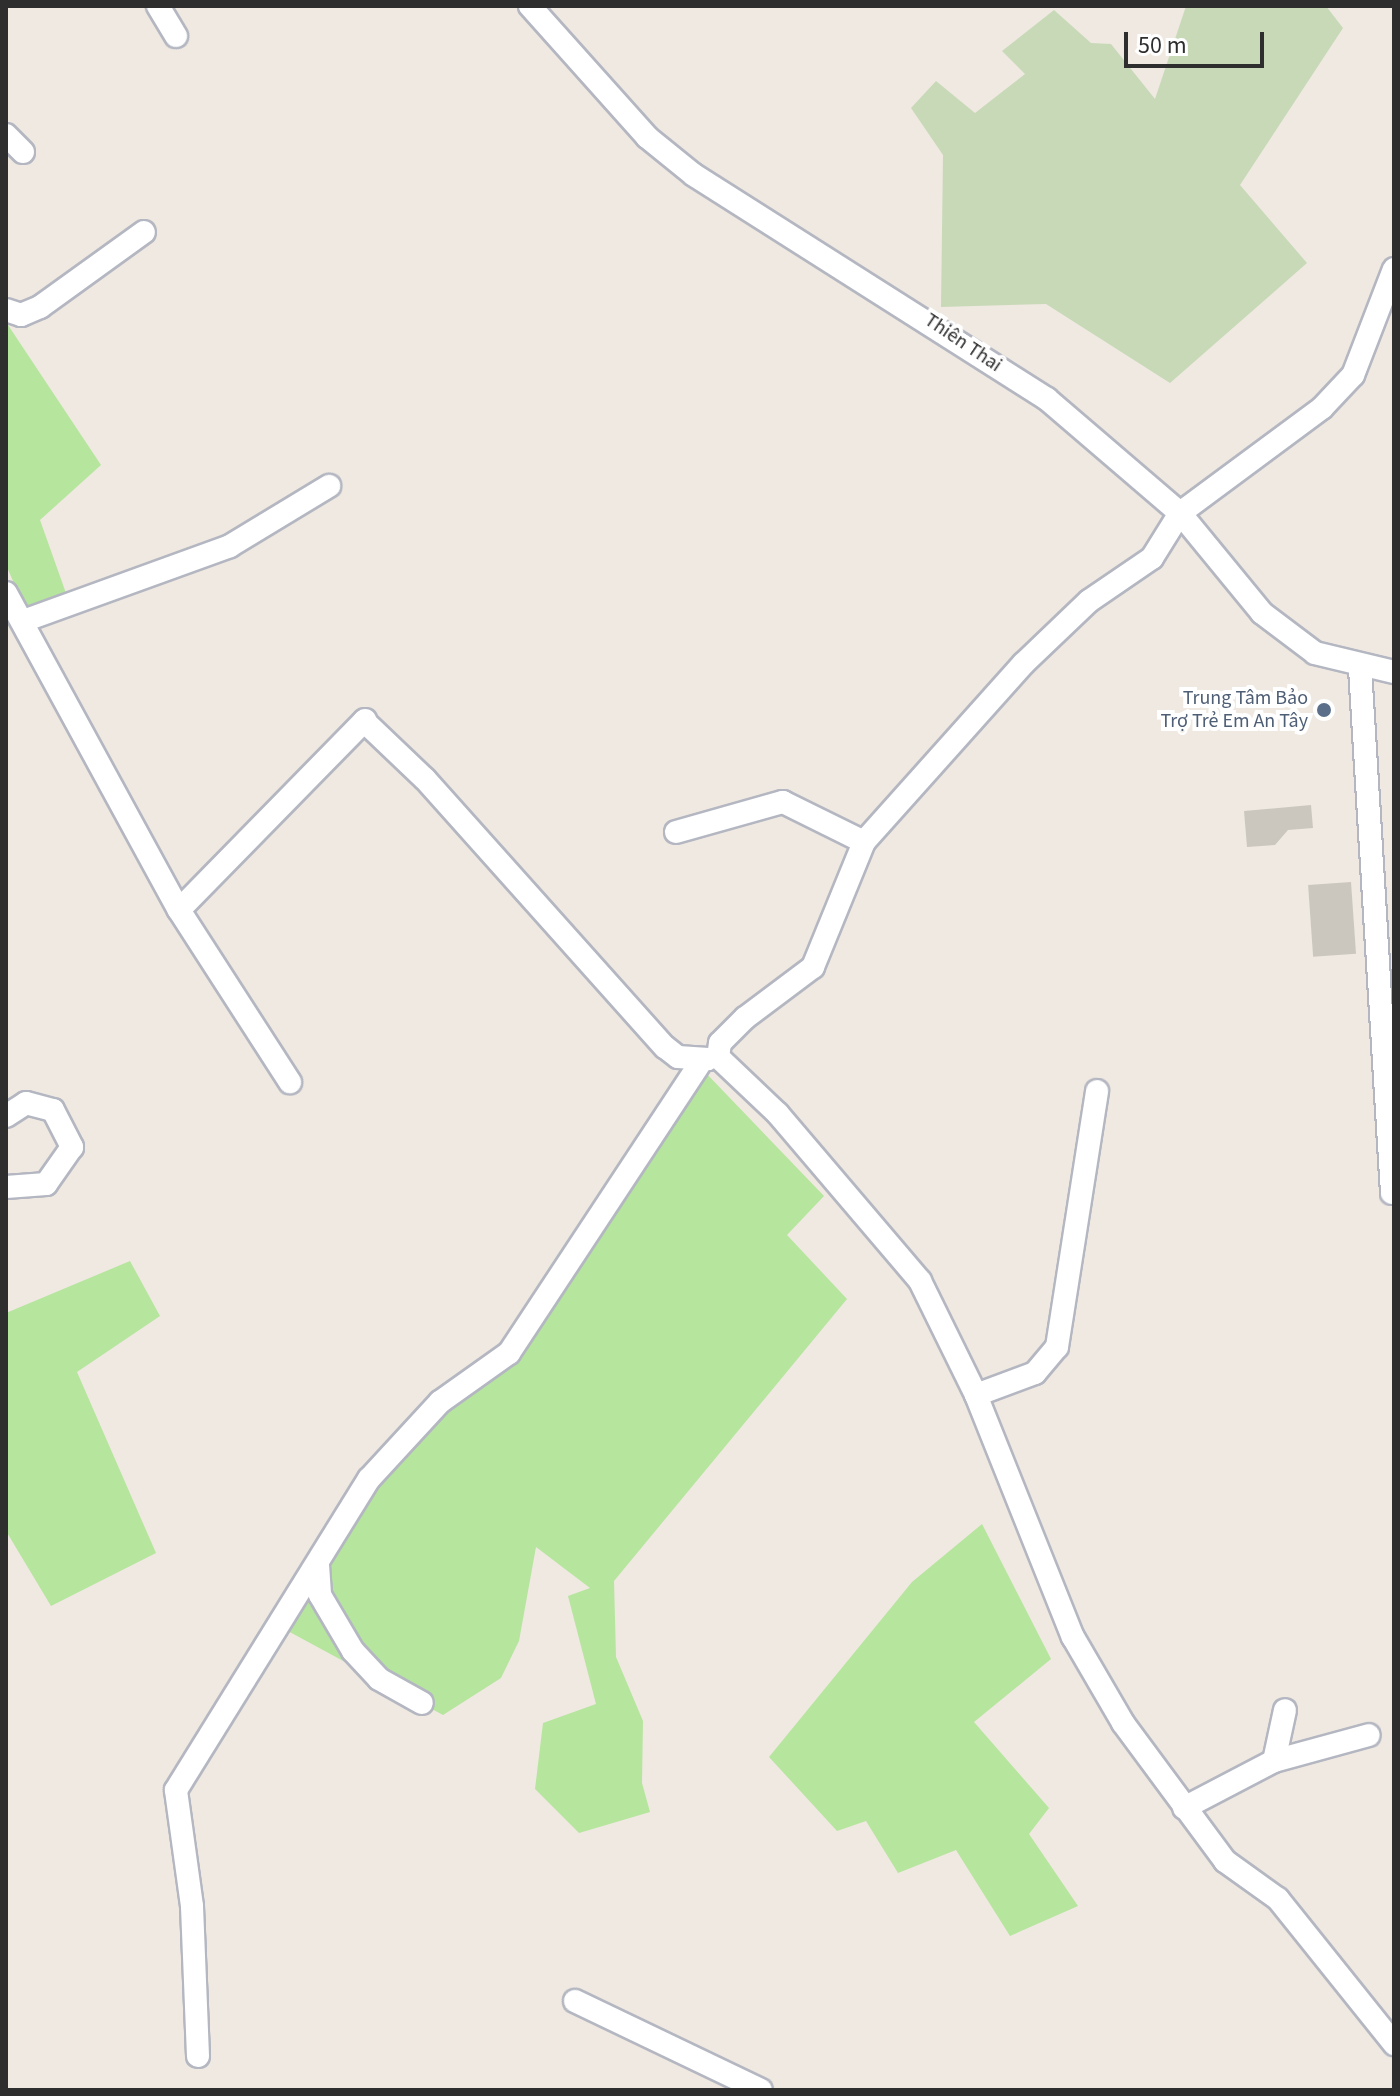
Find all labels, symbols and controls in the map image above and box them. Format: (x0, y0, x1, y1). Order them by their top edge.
scale bar (1128, 16, 1268, 66)
text: 50 m (1138, 28, 1187, 63)
street label: Thiên Thai (920, 308, 1006, 378)
place label: Trung Tâm Bảo Trợ Trẻ Em An Tây (1161, 686, 1308, 733)
marker: Trung Tâm Bảo Trợ Trẻ Em An Tây (1315, 701, 1333, 719)

